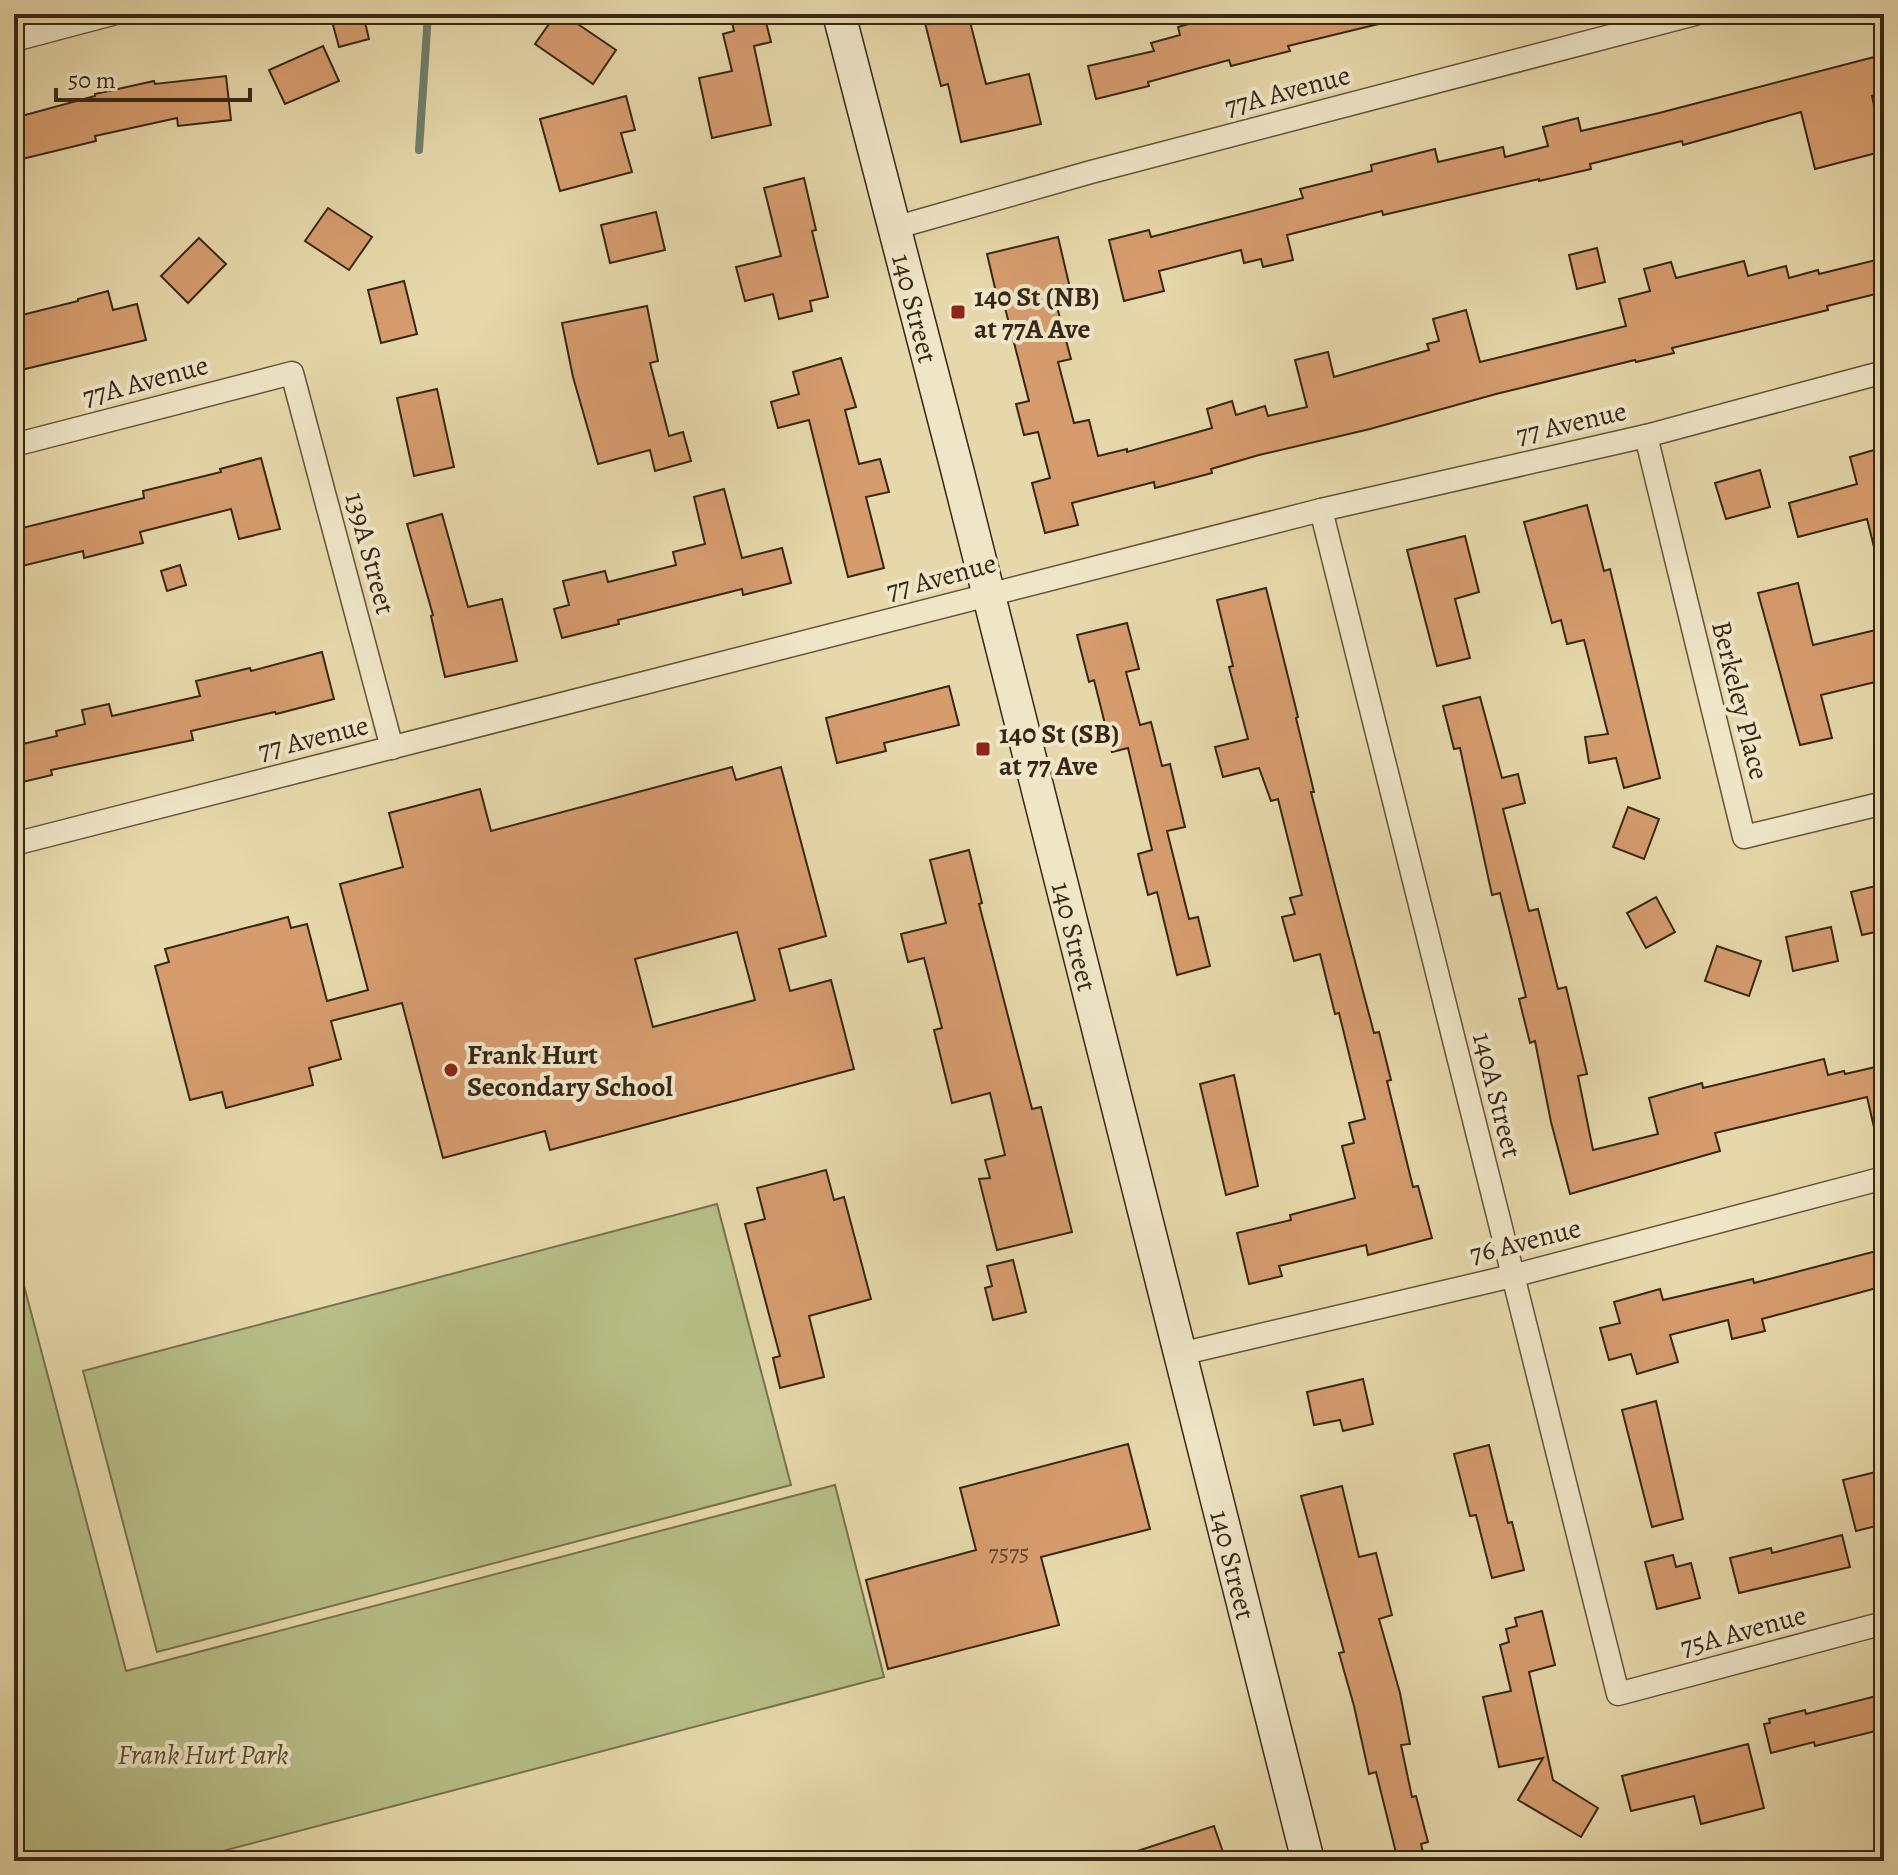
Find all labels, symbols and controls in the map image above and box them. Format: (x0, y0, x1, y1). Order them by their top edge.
scale bar (56, 52, 250, 102)
street label: 77A Avenue (1220, 56, 1354, 126)
text: 50 m (68, 64, 116, 96)
street label: 140 Street (882, 250, 947, 367)
place label: 140 St (NB) at 77A Ave (974, 278, 1100, 348)
marker: 140 St (NB) at 77A Ave (949, 303, 967, 321)
street label: 77A Avenue (78, 346, 212, 416)
street label: 77 Avenue (1512, 392, 1630, 454)
street label: 139A Street (336, 488, 405, 618)
street label: 77 Avenue (882, 544, 1000, 610)
street label: Berkeley Place (1702, 617, 1778, 784)
street label: 77 Avenue (254, 706, 372, 770)
place label: 140 St (SB) at 77 Ave (999, 715, 1119, 785)
marker: 140 St (SB) at 77 Ave (974, 740, 992, 758)
street label: 140 Street (1042, 878, 1106, 995)
street label: 140A Street (1463, 1029, 1531, 1162)
place label: Frank Hurt Secondary School (467, 1036, 673, 1106)
marker: Frank Hurt Secondary School (442, 1061, 460, 1079)
street label: 76 Avenue (1466, 1209, 1585, 1273)
street label: 140 Street (1200, 1506, 1264, 1624)
house number: 7575 (989, 1537, 1029, 1569)
street label: 75A Avenue (1676, 1596, 1811, 1666)
park label: Frank Hurt Park (118, 1736, 288, 1774)

